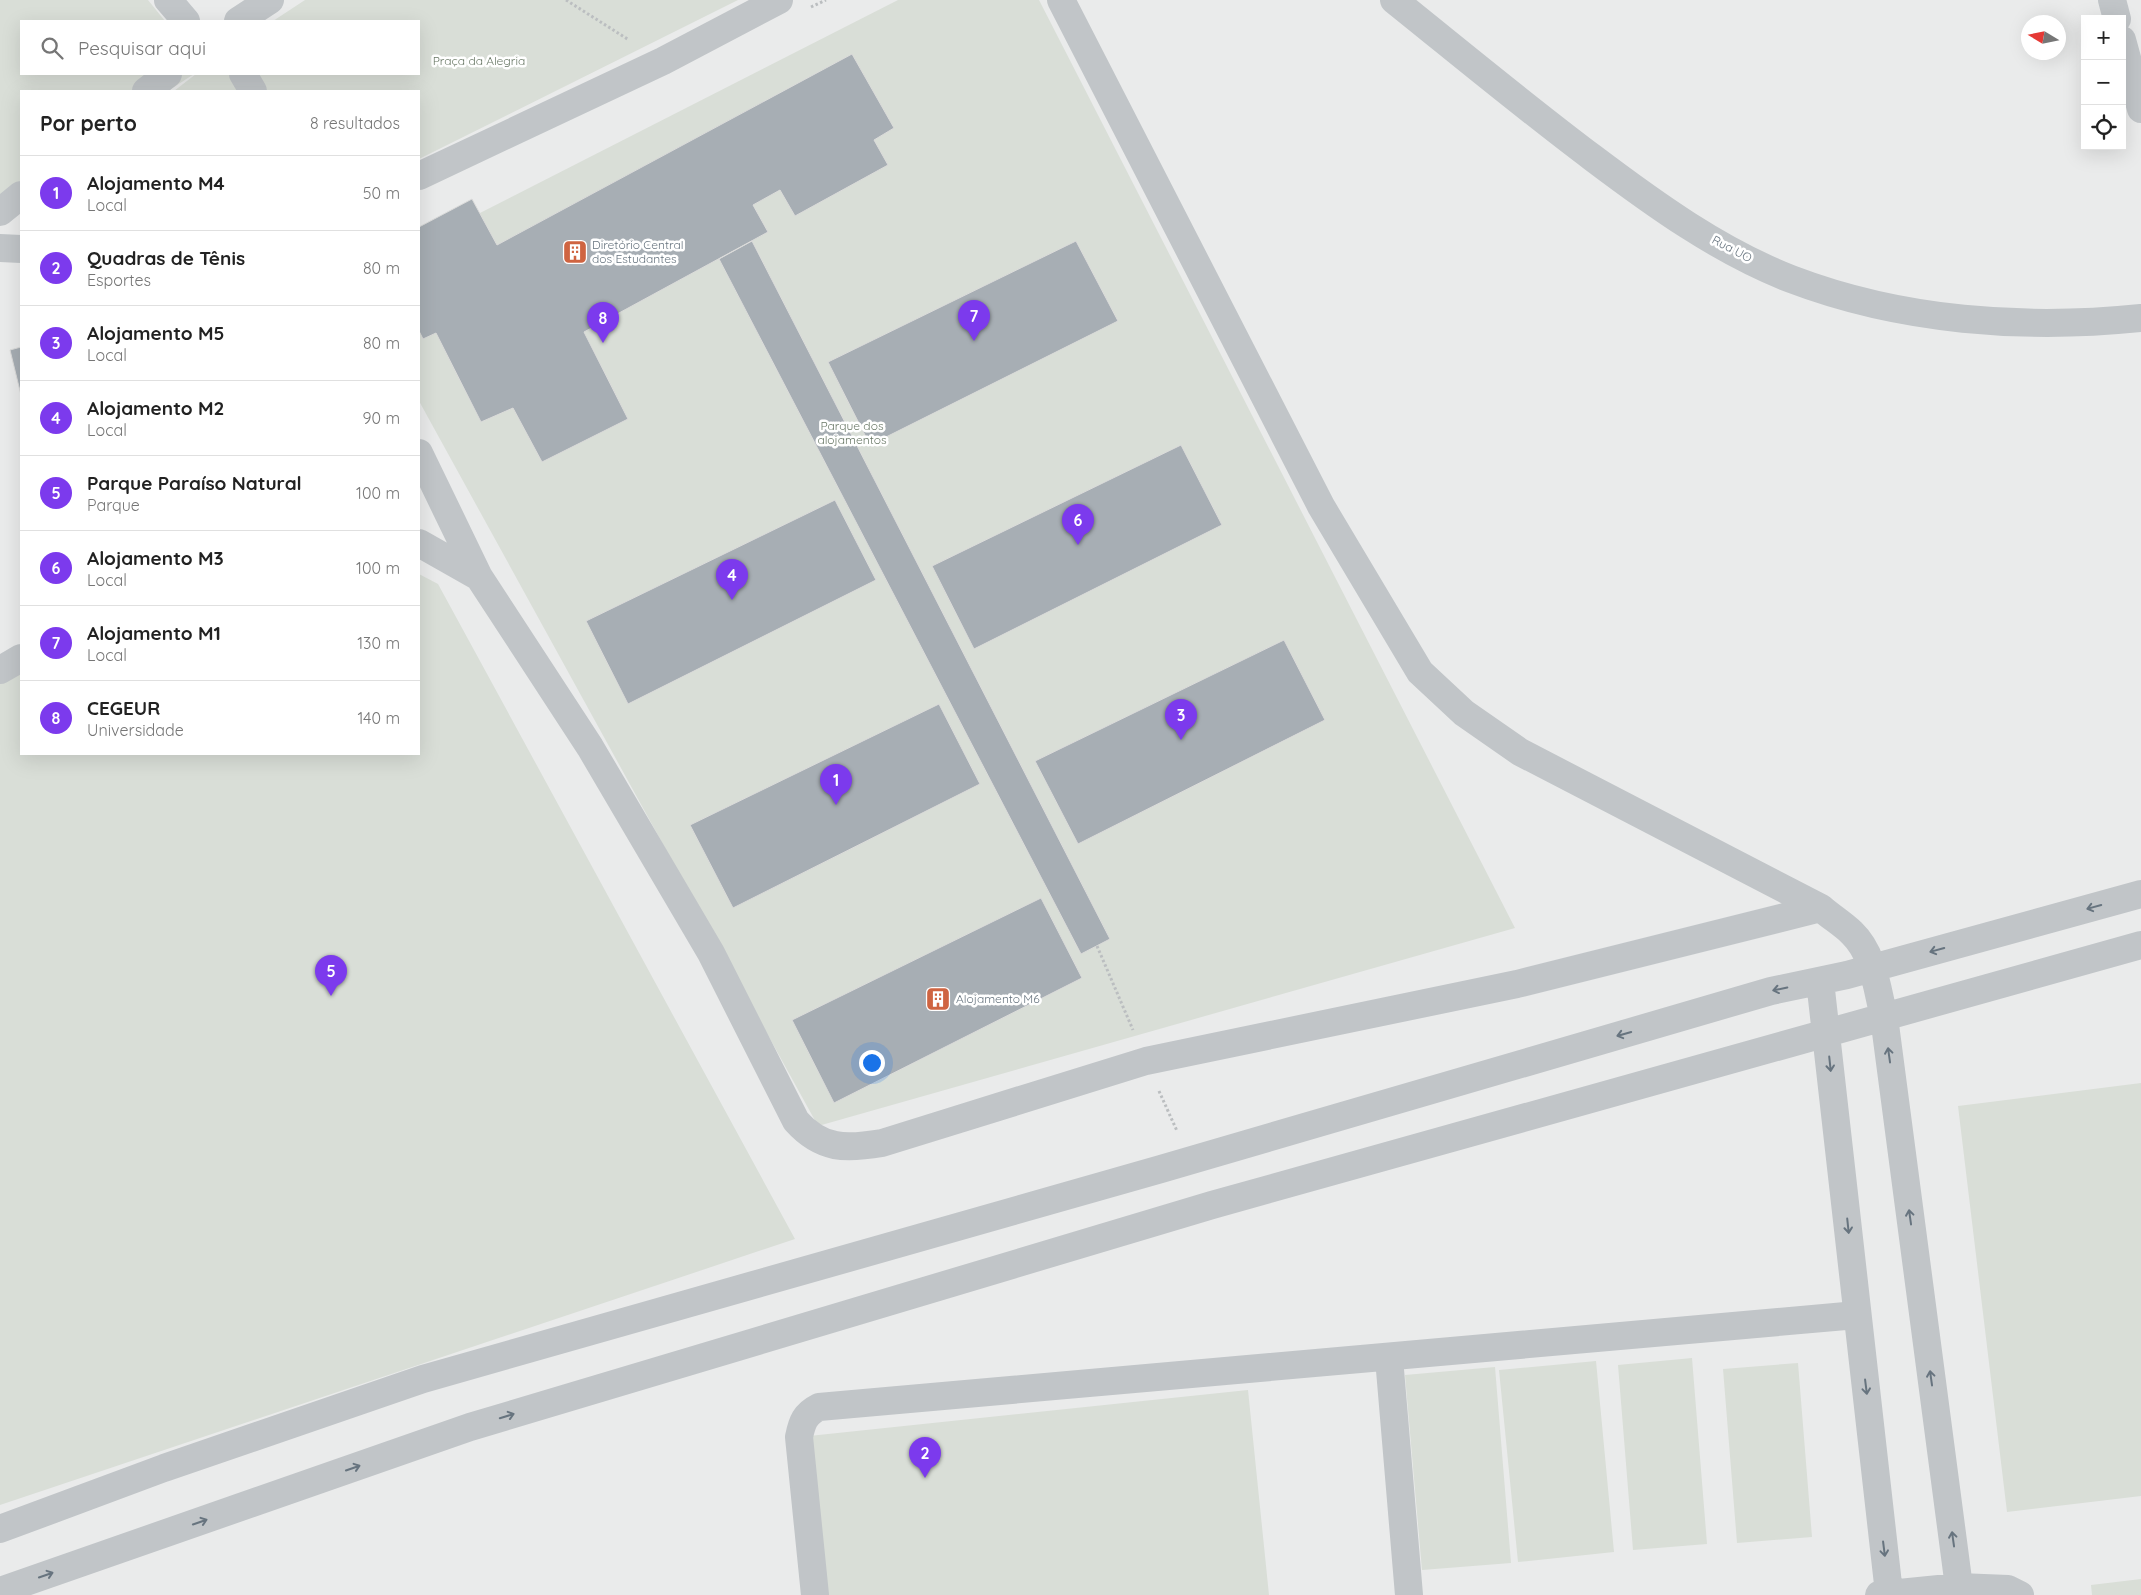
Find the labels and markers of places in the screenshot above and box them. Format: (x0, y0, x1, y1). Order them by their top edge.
place label: Diretório Central dos Estudantes (592, 237, 684, 266)
building icon: Diretório Central dos Estudantes (562, 239, 588, 265)
pin: 7 (958, 300, 990, 341)
pin: 8 (587, 302, 619, 343)
pin: 6 (1062, 504, 1094, 545)
pin: 4 (716, 559, 748, 600)
pin: 3 (1165, 699, 1197, 740)
pin: 1 (820, 764, 852, 805)
pin: 5 (315, 955, 347, 996)
building icon: Alojamento M6 (925, 986, 951, 1012)
place label: Alojamento M6 (956, 991, 1040, 1006)
pin: 2 (909, 1437, 941, 1478)

